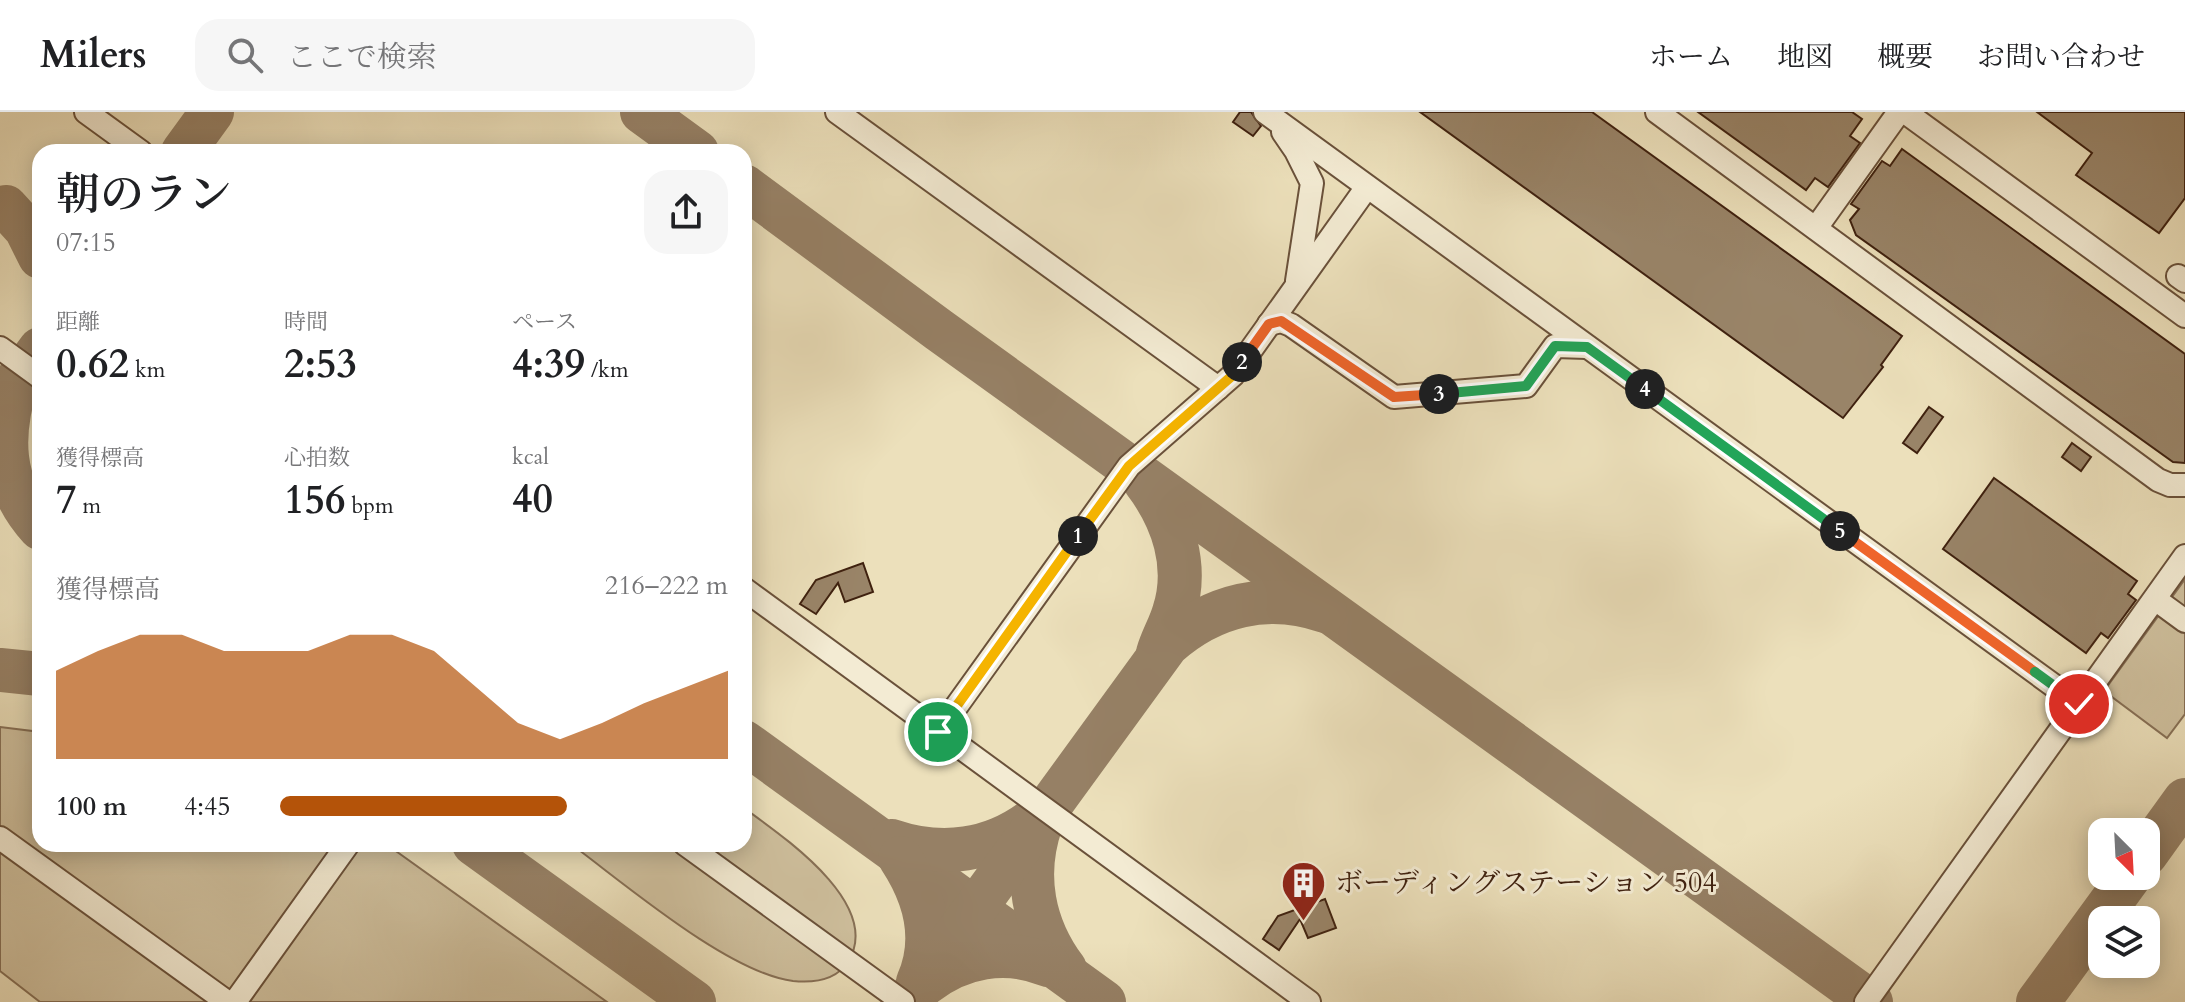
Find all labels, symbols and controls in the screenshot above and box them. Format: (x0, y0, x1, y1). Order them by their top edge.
search box (195, 19, 755, 91)
text: Milers (40, 29, 147, 81)
icon: search (223, 33, 267, 77)
text: ここで検索 (287, 37, 437, 78)
text: ホーム (1649, 38, 1733, 76)
text: 地図 (1777, 38, 1833, 76)
text: 概要 (1877, 38, 1933, 76)
text: お問い合わせ (1977, 38, 2145, 76)
text: 朝のラン (56, 165, 232, 225)
button: share (644, 170, 728, 254)
text: 07:15 (56, 225, 116, 260)
text: 距離 (56, 307, 100, 337)
text: 時間 (284, 307, 328, 337)
text: ペース (512, 307, 577, 337)
text: 0.62 (56, 337, 129, 392)
text: 2:53 (284, 337, 357, 392)
text: 4:39 (512, 337, 585, 392)
pin: 2 (1222, 342, 1262, 382)
text: 2 (1236, 347, 1248, 377)
text: km (129, 355, 165, 385)
text: /km (585, 355, 629, 385)
pin: 4 (1625, 369, 1665, 409)
pin: 3 (1419, 374, 1459, 414)
text: 4 (1639, 374, 1651, 404)
text: 3 (1433, 379, 1445, 409)
text: kcal (512, 442, 549, 472)
text: 獲得標高 (56, 443, 144, 473)
text: 心拍数 (284, 443, 350, 473)
text: 40 (512, 472, 553, 527)
text: 7 (56, 473, 77, 528)
text: 156 (284, 473, 345, 528)
text: m (77, 491, 101, 521)
text: bpm (345, 491, 394, 521)
pin: 5 (1820, 511, 1860, 551)
pin: 1 (1058, 516, 1098, 556)
text: 5 (1834, 516, 1846, 546)
text: 1 (1072, 521, 1084, 551)
text: 216–222 m (605, 568, 728, 603)
text: 獲得標高 (56, 572, 160, 607)
pin (2045, 670, 2113, 738)
icon: check (2057, 682, 2101, 726)
pin (904, 698, 972, 766)
icon: arrive (916, 710, 960, 754)
text: 100 m (56, 789, 127, 824)
text: 4:45 (184, 789, 231, 824)
north arrow (2088, 818, 2160, 890)
map controls (2088, 818, 2160, 978)
building icon: ボーディングステーション 504 (1280, 859, 1328, 922)
place label: ボーディングステーション 504 (1335, 864, 1717, 902)
button: layers (2088, 906, 2160, 978)

